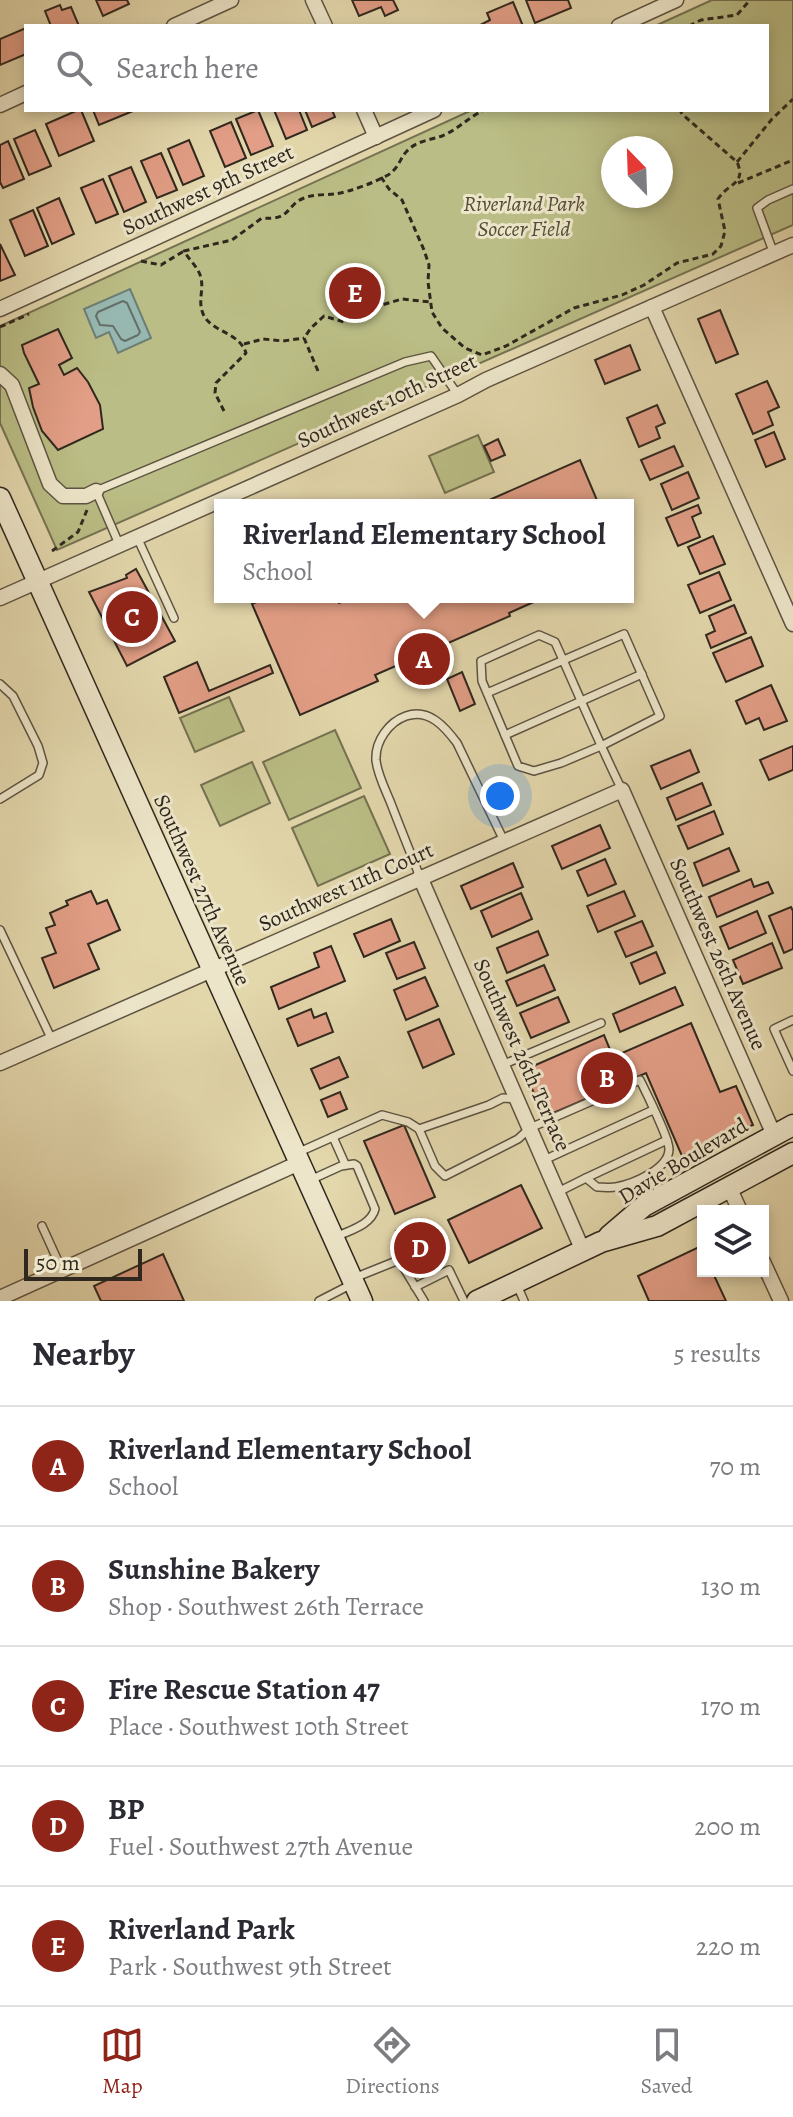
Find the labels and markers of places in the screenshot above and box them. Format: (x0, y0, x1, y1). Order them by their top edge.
pin: E (329, 263, 381, 323)
pin: C (106, 587, 158, 647)
pin: A (398, 629, 450, 689)
pin: B (581, 1048, 633, 1108)
pin: D (394, 1218, 446, 1278)

